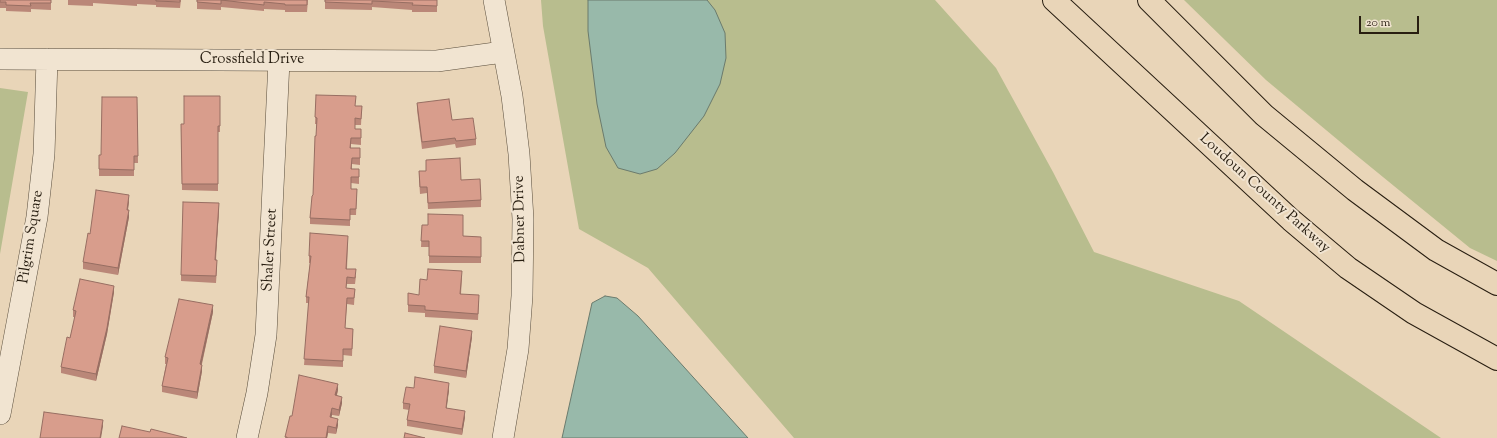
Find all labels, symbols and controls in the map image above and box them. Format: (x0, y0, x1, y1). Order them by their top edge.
scale bar (1361, 8, 1421, 34)
text: 20 m (1366, 14, 1390, 32)
street label: Crossfield Drive (200, 51, 304, 69)
street label: Loudoun County Parkway (1195, 130, 1333, 258)
street label: Dabner Drive (511, 175, 531, 263)
street label: Pilgrim Square (16, 189, 48, 285)
street label: Shaler Street (260, 208, 282, 292)

